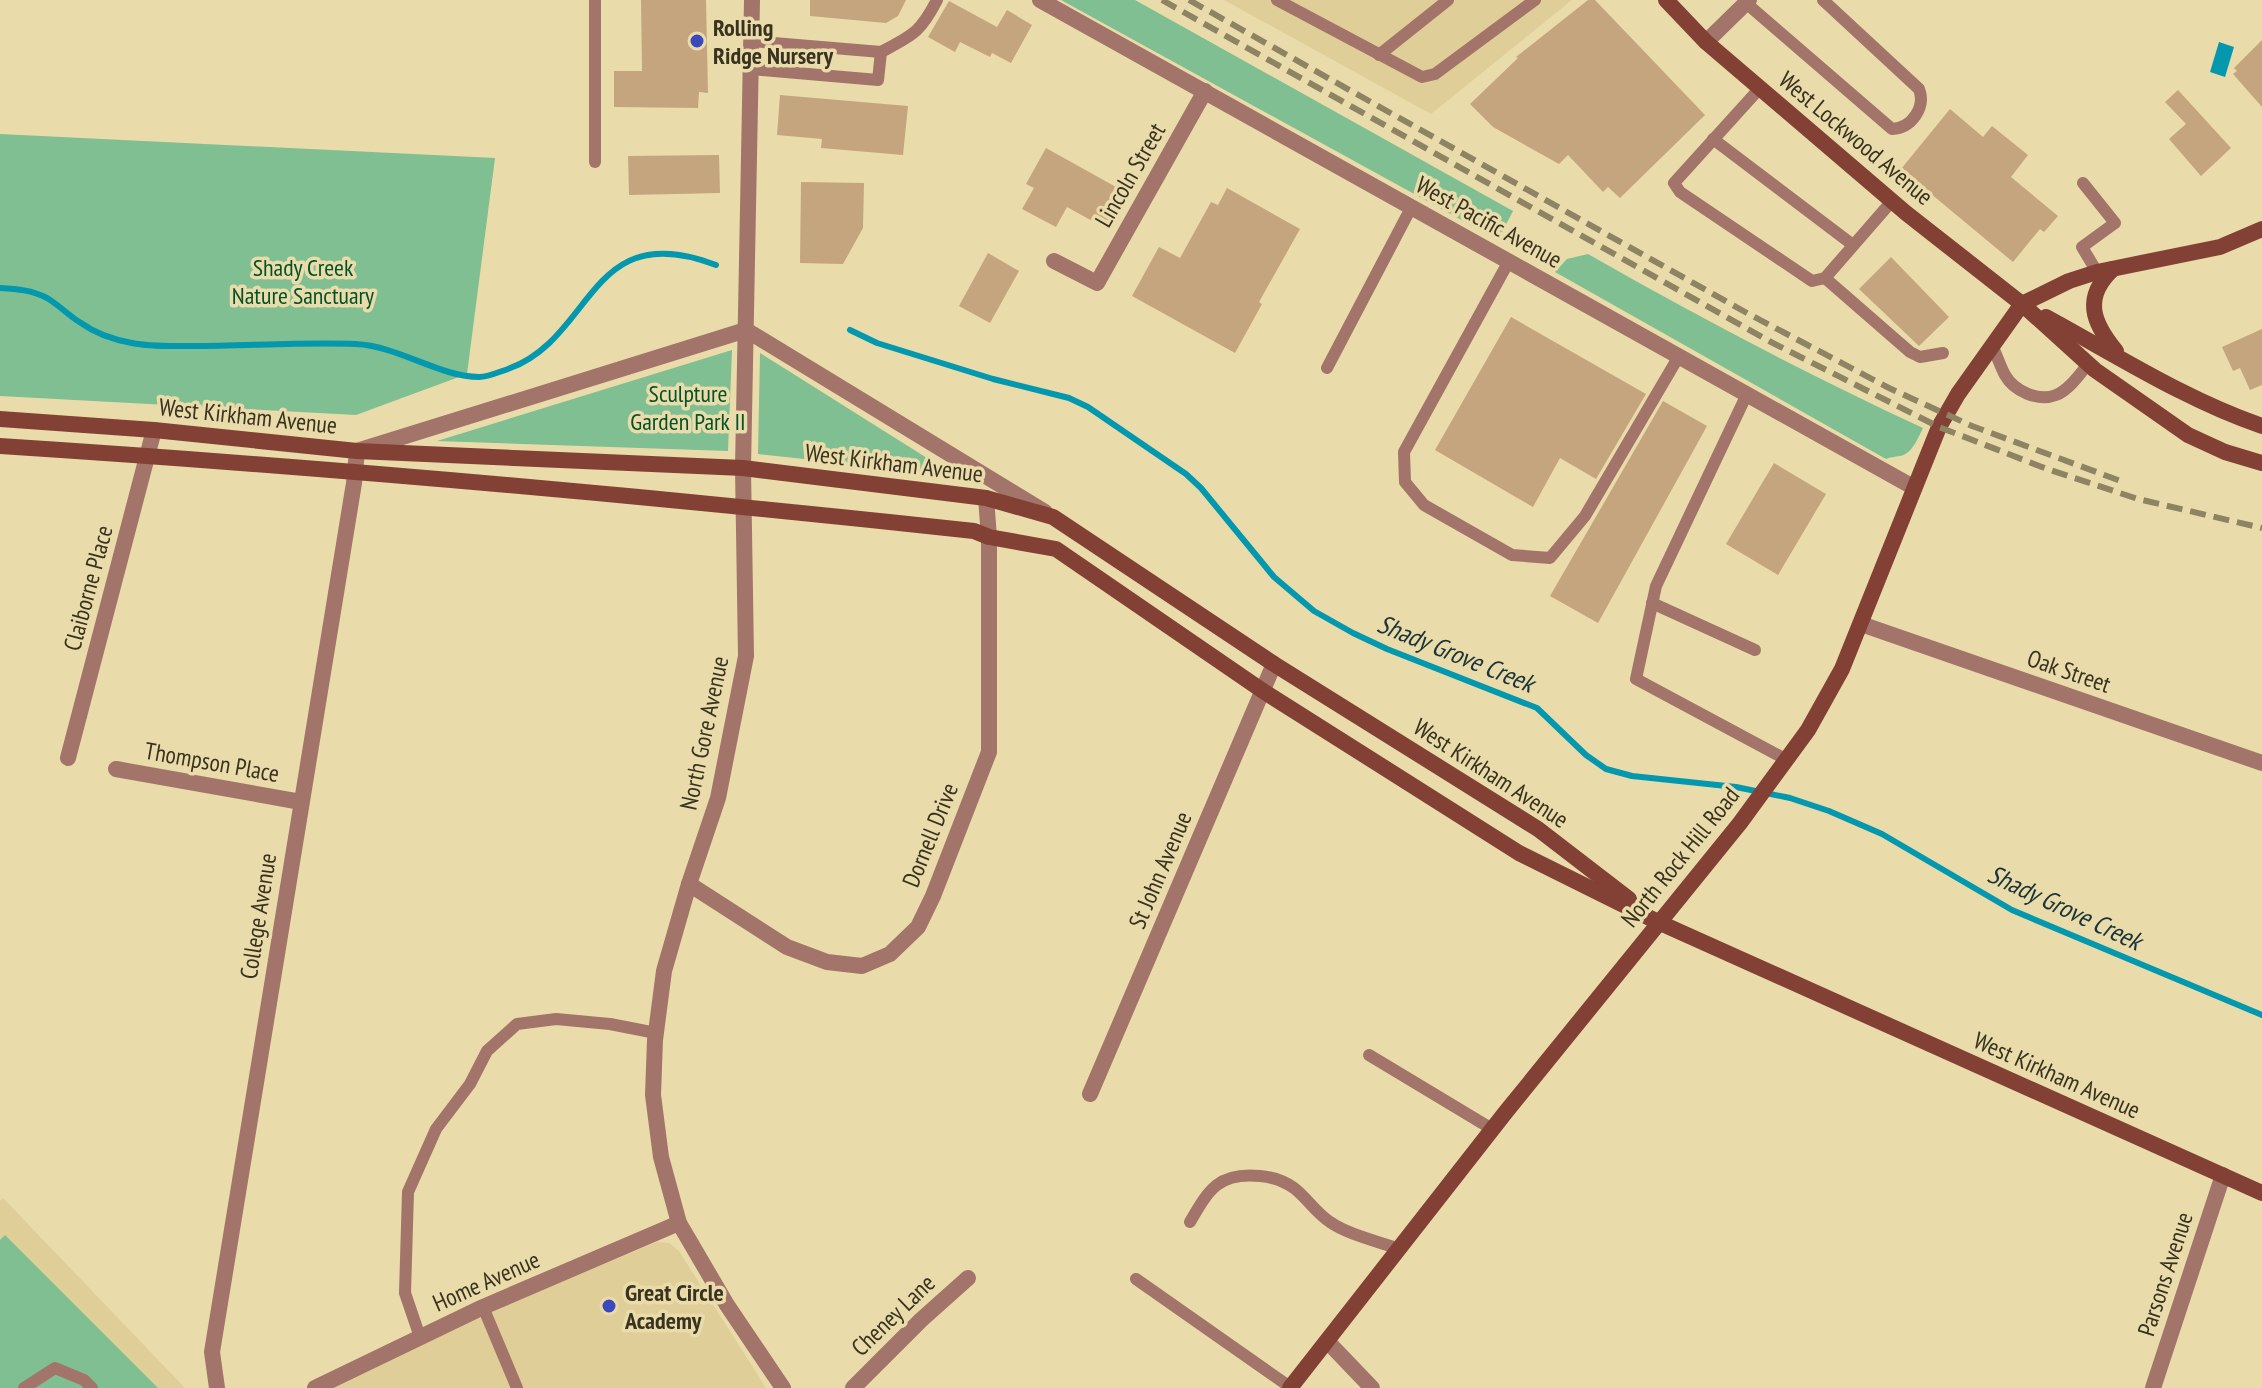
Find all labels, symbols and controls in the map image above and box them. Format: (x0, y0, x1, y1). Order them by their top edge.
place label: Rolling Ridge Nursery (713, 12, 833, 71)
marker: Rolling Ridge Nursery (688, 32, 706, 50)
street label: West Lockwood Avenue (1772, 64, 1940, 212)
street label: Lincoln Street (1088, 117, 1172, 233)
street label: West Pacific Avenue (1411, 169, 1567, 275)
park label: Shady Creek Nature Sanctuary (232, 252, 374, 311)
park label: Sculpture Garden Park II (630, 378, 746, 437)
street label: West Kirkham Avenue (157, 391, 339, 441)
street label: West Kirkham Avenue (803, 437, 985, 489)
street label: Claiborne Place (56, 522, 120, 654)
water label: Shady Grove Creek (1373, 607, 1542, 700)
street label: Oak Street (2023, 642, 2115, 700)
street label: North Gore Avenue (673, 653, 735, 813)
street label: West Kirkham Avenue (1408, 711, 1574, 835)
street label: Thompson Place (142, 735, 282, 789)
street label: Dornell Drive (895, 778, 965, 892)
street label: North Rock Hill Road (1614, 781, 1746, 933)
street label: St John Avenue (1121, 807, 1199, 933)
street label: College Avenue (233, 851, 283, 981)
water label: Shady Grove Creek (1983, 857, 2150, 958)
street label: West Kirkham Avenue (1969, 1024, 2145, 1126)
street label: Parsons Avenue (2130, 1208, 2200, 1340)
street label: Home Avenue (428, 1244, 544, 1318)
street label: Cheney Lane (845, 1268, 941, 1362)
place label: Great Circle Academy (624, 1277, 724, 1336)
marker: Great Circle Academy (600, 1297, 618, 1315)

